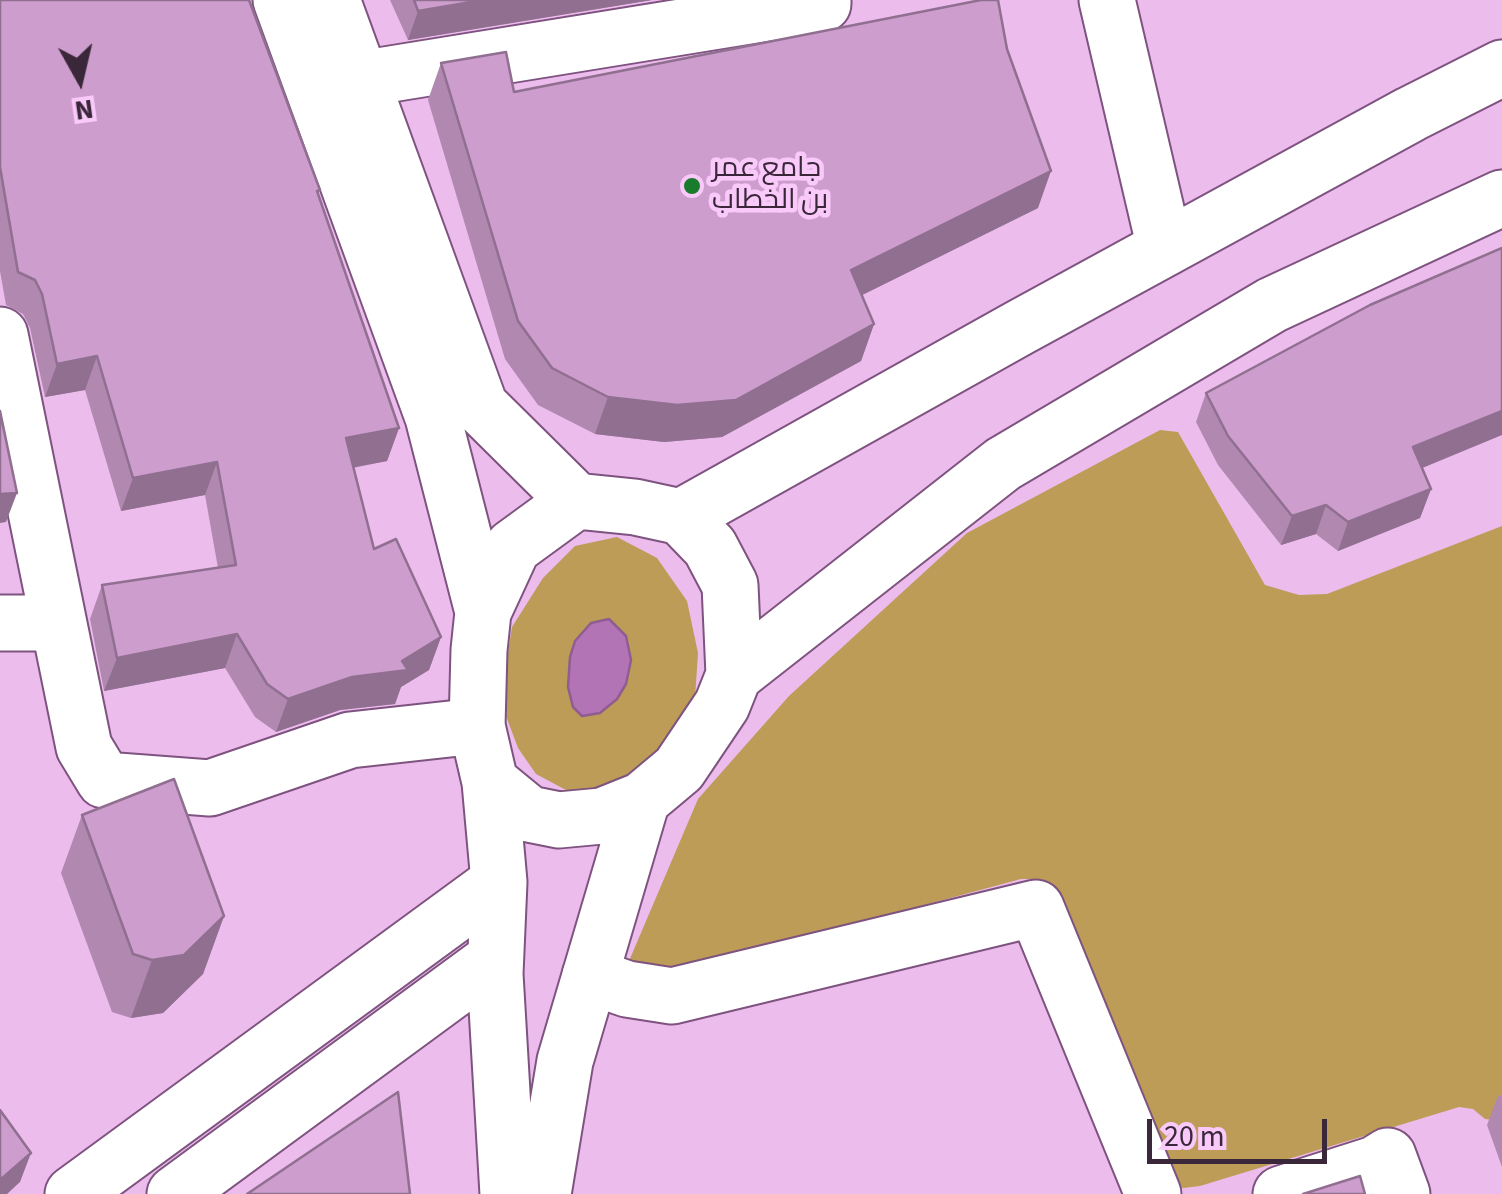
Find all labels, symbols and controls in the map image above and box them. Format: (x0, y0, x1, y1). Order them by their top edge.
north arrow (30, 30, 130, 130)
text: N (72, 89, 96, 131)
place label: جامع عمر بن الخطاب (712, 153, 828, 219)
marker: جامع عمر بن الخطاب (681, 175, 703, 197)
scale bar (1152, 1099, 1332, 1161)
text: 20 m (1164, 1115, 1225, 1158)

